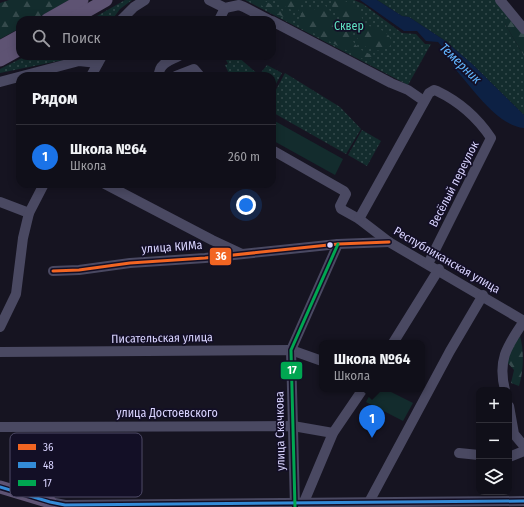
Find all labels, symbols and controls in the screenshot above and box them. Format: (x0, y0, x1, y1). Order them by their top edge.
search box (16, 16, 276, 60)
park label: Сквер (334, 19, 364, 33)
icon: search (30, 27, 52, 49)
text: Поиск (62, 29, 100, 47)
water label: Темерник (437, 40, 485, 87)
text: Рядом (32, 88, 77, 109)
street label: Весёлый переулок (426, 138, 482, 229)
text: Школа №64 (70, 140, 147, 158)
text: 1 (42, 149, 48, 164)
text: 260 m (228, 149, 260, 164)
text: Школа (70, 158, 106, 173)
your location (236, 195, 256, 215)
street label: Республиканская улица (391, 224, 503, 296)
street label: улица КИМа (141, 238, 203, 256)
unlabelled marker (325, 240, 335, 250)
line badge: 36 (209, 247, 232, 266)
text: 36 (215, 250, 227, 263)
street label: Писательская улица (111, 330, 213, 346)
popup (319, 340, 425, 392)
text: Школа №64 (334, 350, 410, 368)
line badge: 17 (280, 361, 303, 380)
text: 17 (287, 364, 297, 377)
text: Школа (334, 368, 370, 383)
map controls (476, 387, 512, 495)
button: + (476, 387, 512, 423)
street label: улица Скачкова (272, 391, 288, 471)
pin: 1 (359, 405, 385, 438)
street label: улица Достоевского (116, 406, 218, 420)
button: − (476, 423, 512, 459)
legend (10, 433, 142, 497)
text: 36 (43, 441, 54, 454)
text: 48 (43, 459, 54, 472)
button: layers (476, 459, 512, 495)
text: 17 (43, 477, 52, 490)

